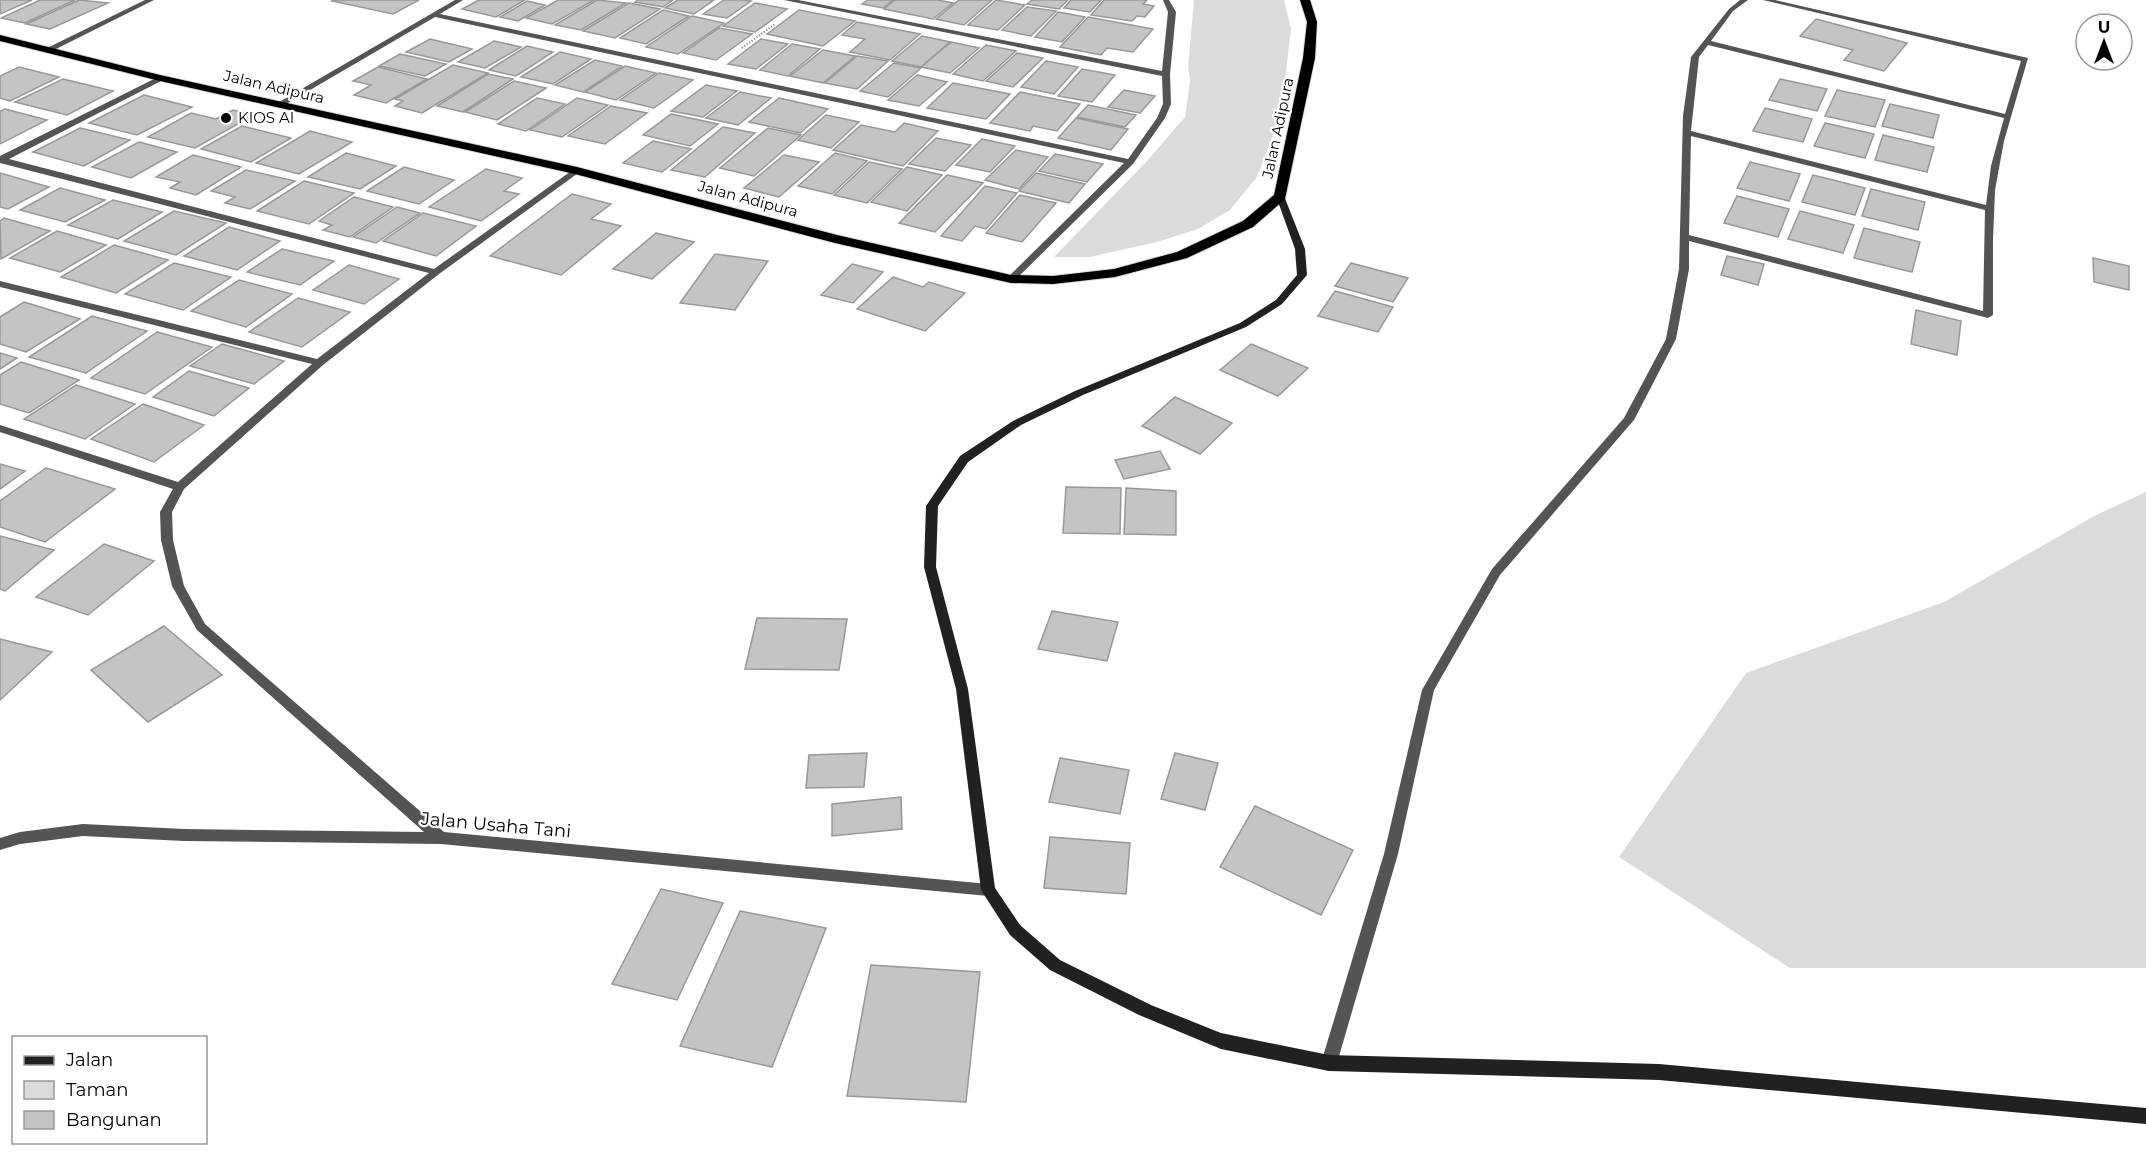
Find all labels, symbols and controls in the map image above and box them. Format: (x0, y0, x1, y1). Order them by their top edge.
north arrow (2074, 12, 2134, 72)
text: U (2098, 18, 2110, 37)
street label: Jalan Adipura (221, 65, 326, 107)
street label: Jalan Adipura (1257, 76, 1297, 181)
place label: KIOS AI (238, 108, 294, 127)
marker: KIOS AI (219, 111, 233, 125)
street label: Jalan Adipura (695, 176, 800, 221)
street label: Jalan Usaha Tani (419, 807, 572, 843)
legend (12, 1036, 207, 1144)
text: Jalan (65, 1049, 113, 1071)
text: Taman (66, 1079, 128, 1101)
text: Bangunan (66, 1109, 162, 1131)

